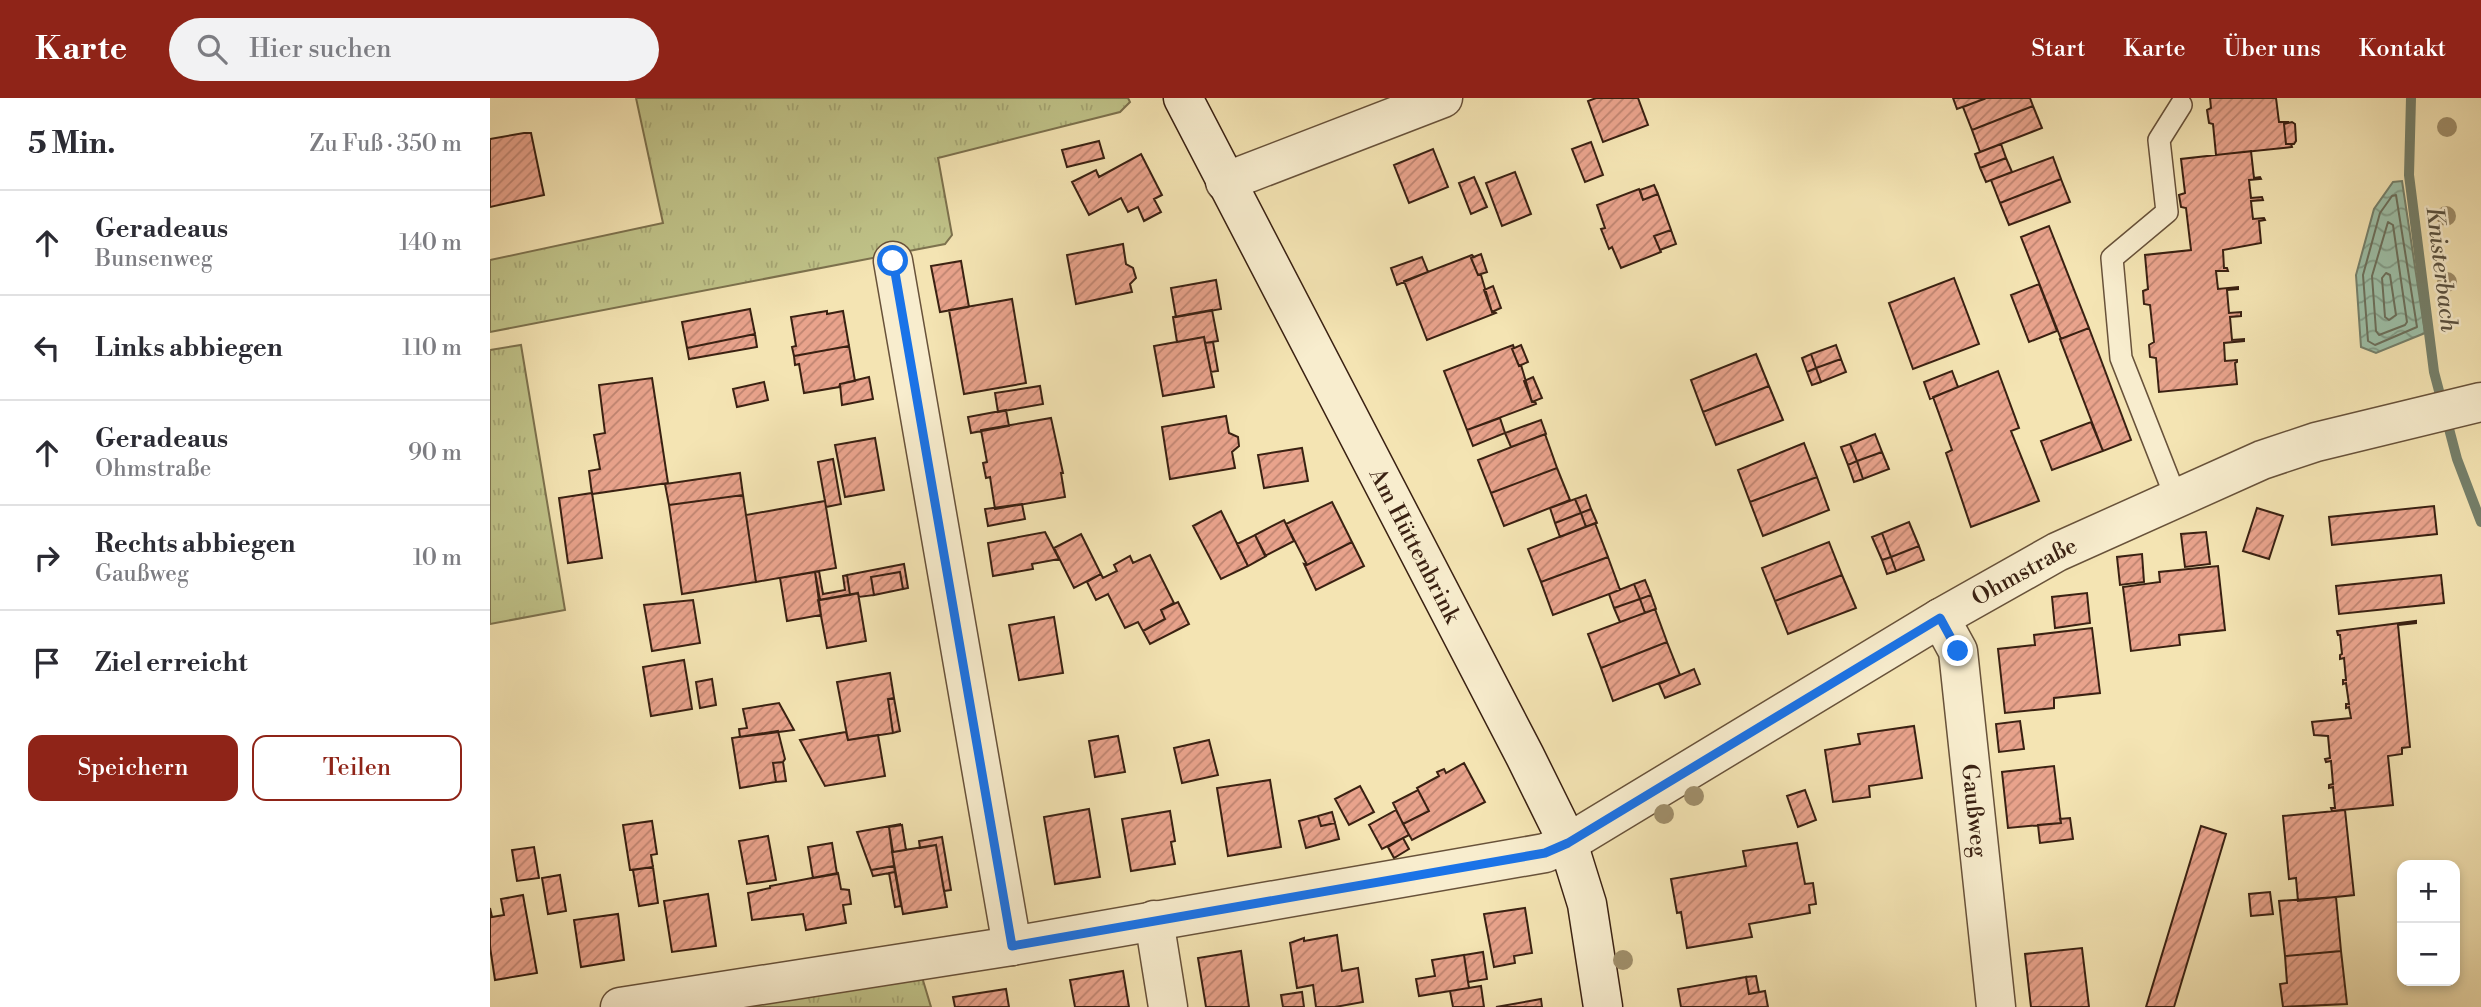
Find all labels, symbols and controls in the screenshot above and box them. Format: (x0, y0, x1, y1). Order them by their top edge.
search box (169, 18, 659, 81)
text: Karte (35, 29, 127, 70)
icon: search (193, 30, 231, 68)
text: Hier suchen (249, 33, 392, 65)
text: Start (2031, 34, 2085, 64)
text: Karte (2123, 34, 2186, 64)
text: Über uns (2224, 34, 2321, 64)
text: Kontakt (2359, 34, 2446, 64)
text: 5 Min. (28, 125, 115, 163)
text: Zu Fuß · 350 m (309, 130, 462, 158)
water label: Knisterbach (2418, 205, 2464, 334)
text: Geradeaus (95, 213, 228, 245)
icon: ahead (28, 224, 66, 262)
text: 140 m (399, 229, 462, 257)
text: Bunsenweg (95, 245, 213, 273)
route start (877, 245, 908, 276)
icon: left (28, 329, 66, 367)
text: Links abbiegen (95, 332, 283, 364)
text: 110 m (402, 334, 462, 362)
text: Geradeaus (95, 423, 228, 455)
icon: ahead (28, 434, 66, 472)
text: 90 m (408, 439, 462, 467)
text: Ohmstraße (95, 455, 211, 483)
street label: Am Hüttenbrink (1362, 463, 1467, 629)
text: Rechts abbiegen (95, 528, 295, 560)
street label: Ohmstraße (1967, 532, 2082, 612)
icon: right (28, 539, 66, 577)
text: 10 m (413, 544, 462, 572)
text: Gaußweg (95, 560, 189, 588)
route end (1942, 635, 1973, 666)
icon: arrive (28, 644, 66, 682)
text: Ziel erreicht (95, 647, 247, 679)
button: Speichern (28, 735, 238, 801)
button: Teilen (252, 735, 462, 801)
street label: Gaußweg (1955, 762, 1993, 859)
map controls (2397, 860, 2460, 986)
button: + (2397, 860, 2460, 923)
button: − (2397, 923, 2460, 986)

